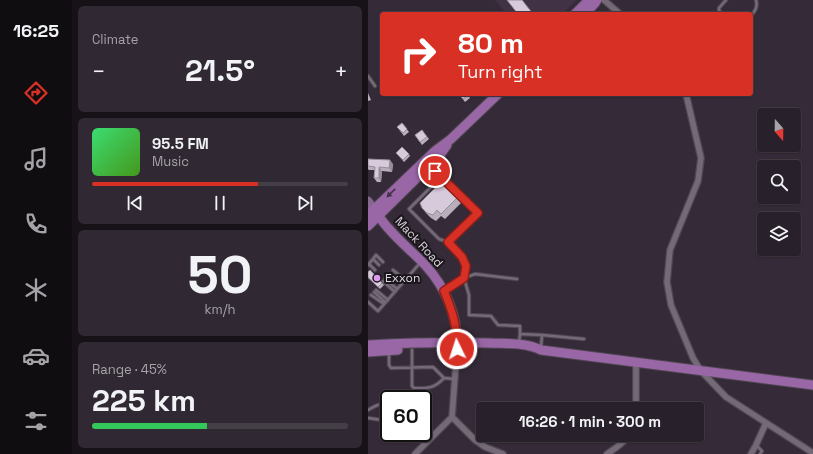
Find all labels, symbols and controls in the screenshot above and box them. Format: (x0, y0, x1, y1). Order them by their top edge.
text: 16:25 (13, 19, 59, 42)
text: 80 m (458, 25, 524, 61)
icon: right (392, 28, 444, 80)
text: Climate (92, 31, 138, 48)
text: 21.5° (185, 51, 255, 90)
text: − (92, 57, 106, 85)
text: + (334, 57, 348, 85)
text: Turn right (458, 60, 542, 83)
icon: directions (22, 79, 50, 107)
north arrow (757, 108, 801, 152)
map controls (757, 108, 801, 256)
text: 95.5 FM (152, 134, 209, 153)
icon: music (22, 145, 50, 173)
text: Music (152, 153, 189, 170)
pin (418, 154, 452, 188)
icon: arrive (424, 160, 446, 182)
button: search (757, 160, 801, 204)
one-way arrow (386, 188, 396, 198)
icon: previous (124, 192, 146, 214)
icon: pause (209, 192, 231, 214)
icon: next (294, 192, 316, 214)
icon: phone (22, 210, 50, 238)
button: layers (757, 212, 801, 256)
street label: Mack Road (392, 213, 446, 271)
text: 50 (188, 242, 252, 308)
place label: Exxon (385, 270, 420, 286)
marker: Exxon (372, 273, 382, 283)
icon: climate (22, 276, 50, 304)
text: km/h (205, 301, 235, 318)
position arrow (436, 328, 478, 370)
icon: car (22, 342, 50, 370)
text: Range · 45% (92, 361, 167, 378)
text: 225 km (92, 381, 196, 420)
speed limit sign: 60 (380, 390, 432, 442)
icon: filters (22, 407, 50, 435)
text: 16:26 · 1 min · 300 m (519, 412, 661, 431)

